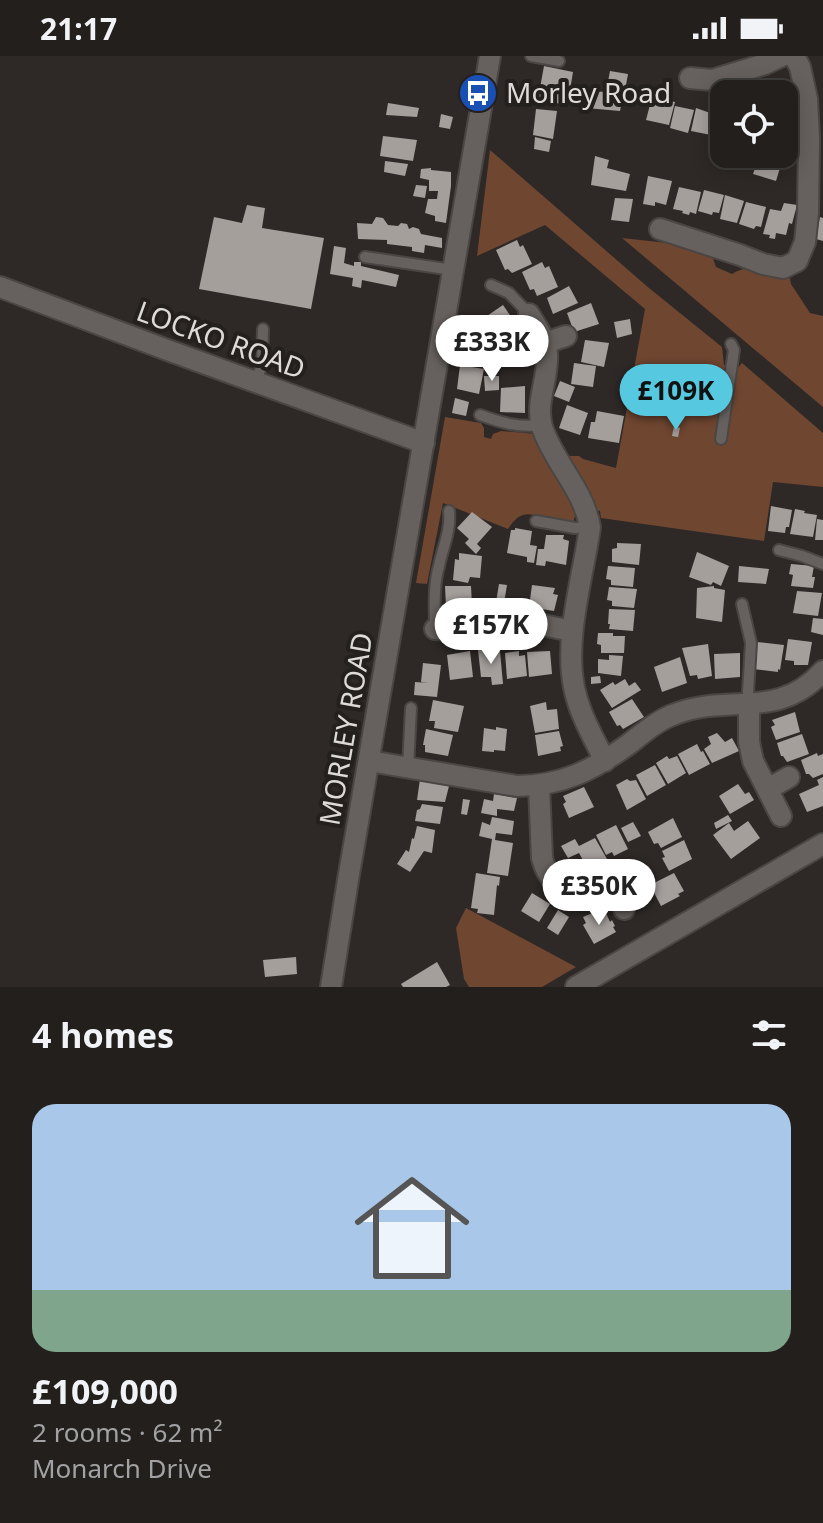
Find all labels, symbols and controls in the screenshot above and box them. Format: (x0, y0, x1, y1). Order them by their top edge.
text: 21:17 (40, 8, 117, 49)
bus stop icon: Morley Road (457, 72, 499, 114)
place label: Morley Road (506, 73, 671, 111)
map controls (710, 80, 798, 168)
button: locate (710, 80, 798, 168)
street label: LOCKO ROAD (132, 291, 311, 387)
pin: £333K (436, 315, 548, 383)
text: £333K (454, 323, 530, 359)
pin: £109K (620, 364, 732, 432)
text: £109K (638, 372, 714, 408)
pin: £157K (435, 598, 547, 666)
text: £157K (453, 606, 529, 642)
street label: MORLEY ROAD (309, 629, 381, 828)
pin: £350K (543, 859, 655, 927)
text: £350K (561, 867, 637, 903)
text: 4 homes (32, 1012, 174, 1058)
icon: filters (747, 1013, 791, 1057)
icon: home (340, 1156, 484, 1300)
text: £109,000 (32, 1368, 178, 1414)
text: 2 rooms · 62 m² (32, 1414, 222, 1450)
text: Monarch Drive (32, 1450, 212, 1486)

